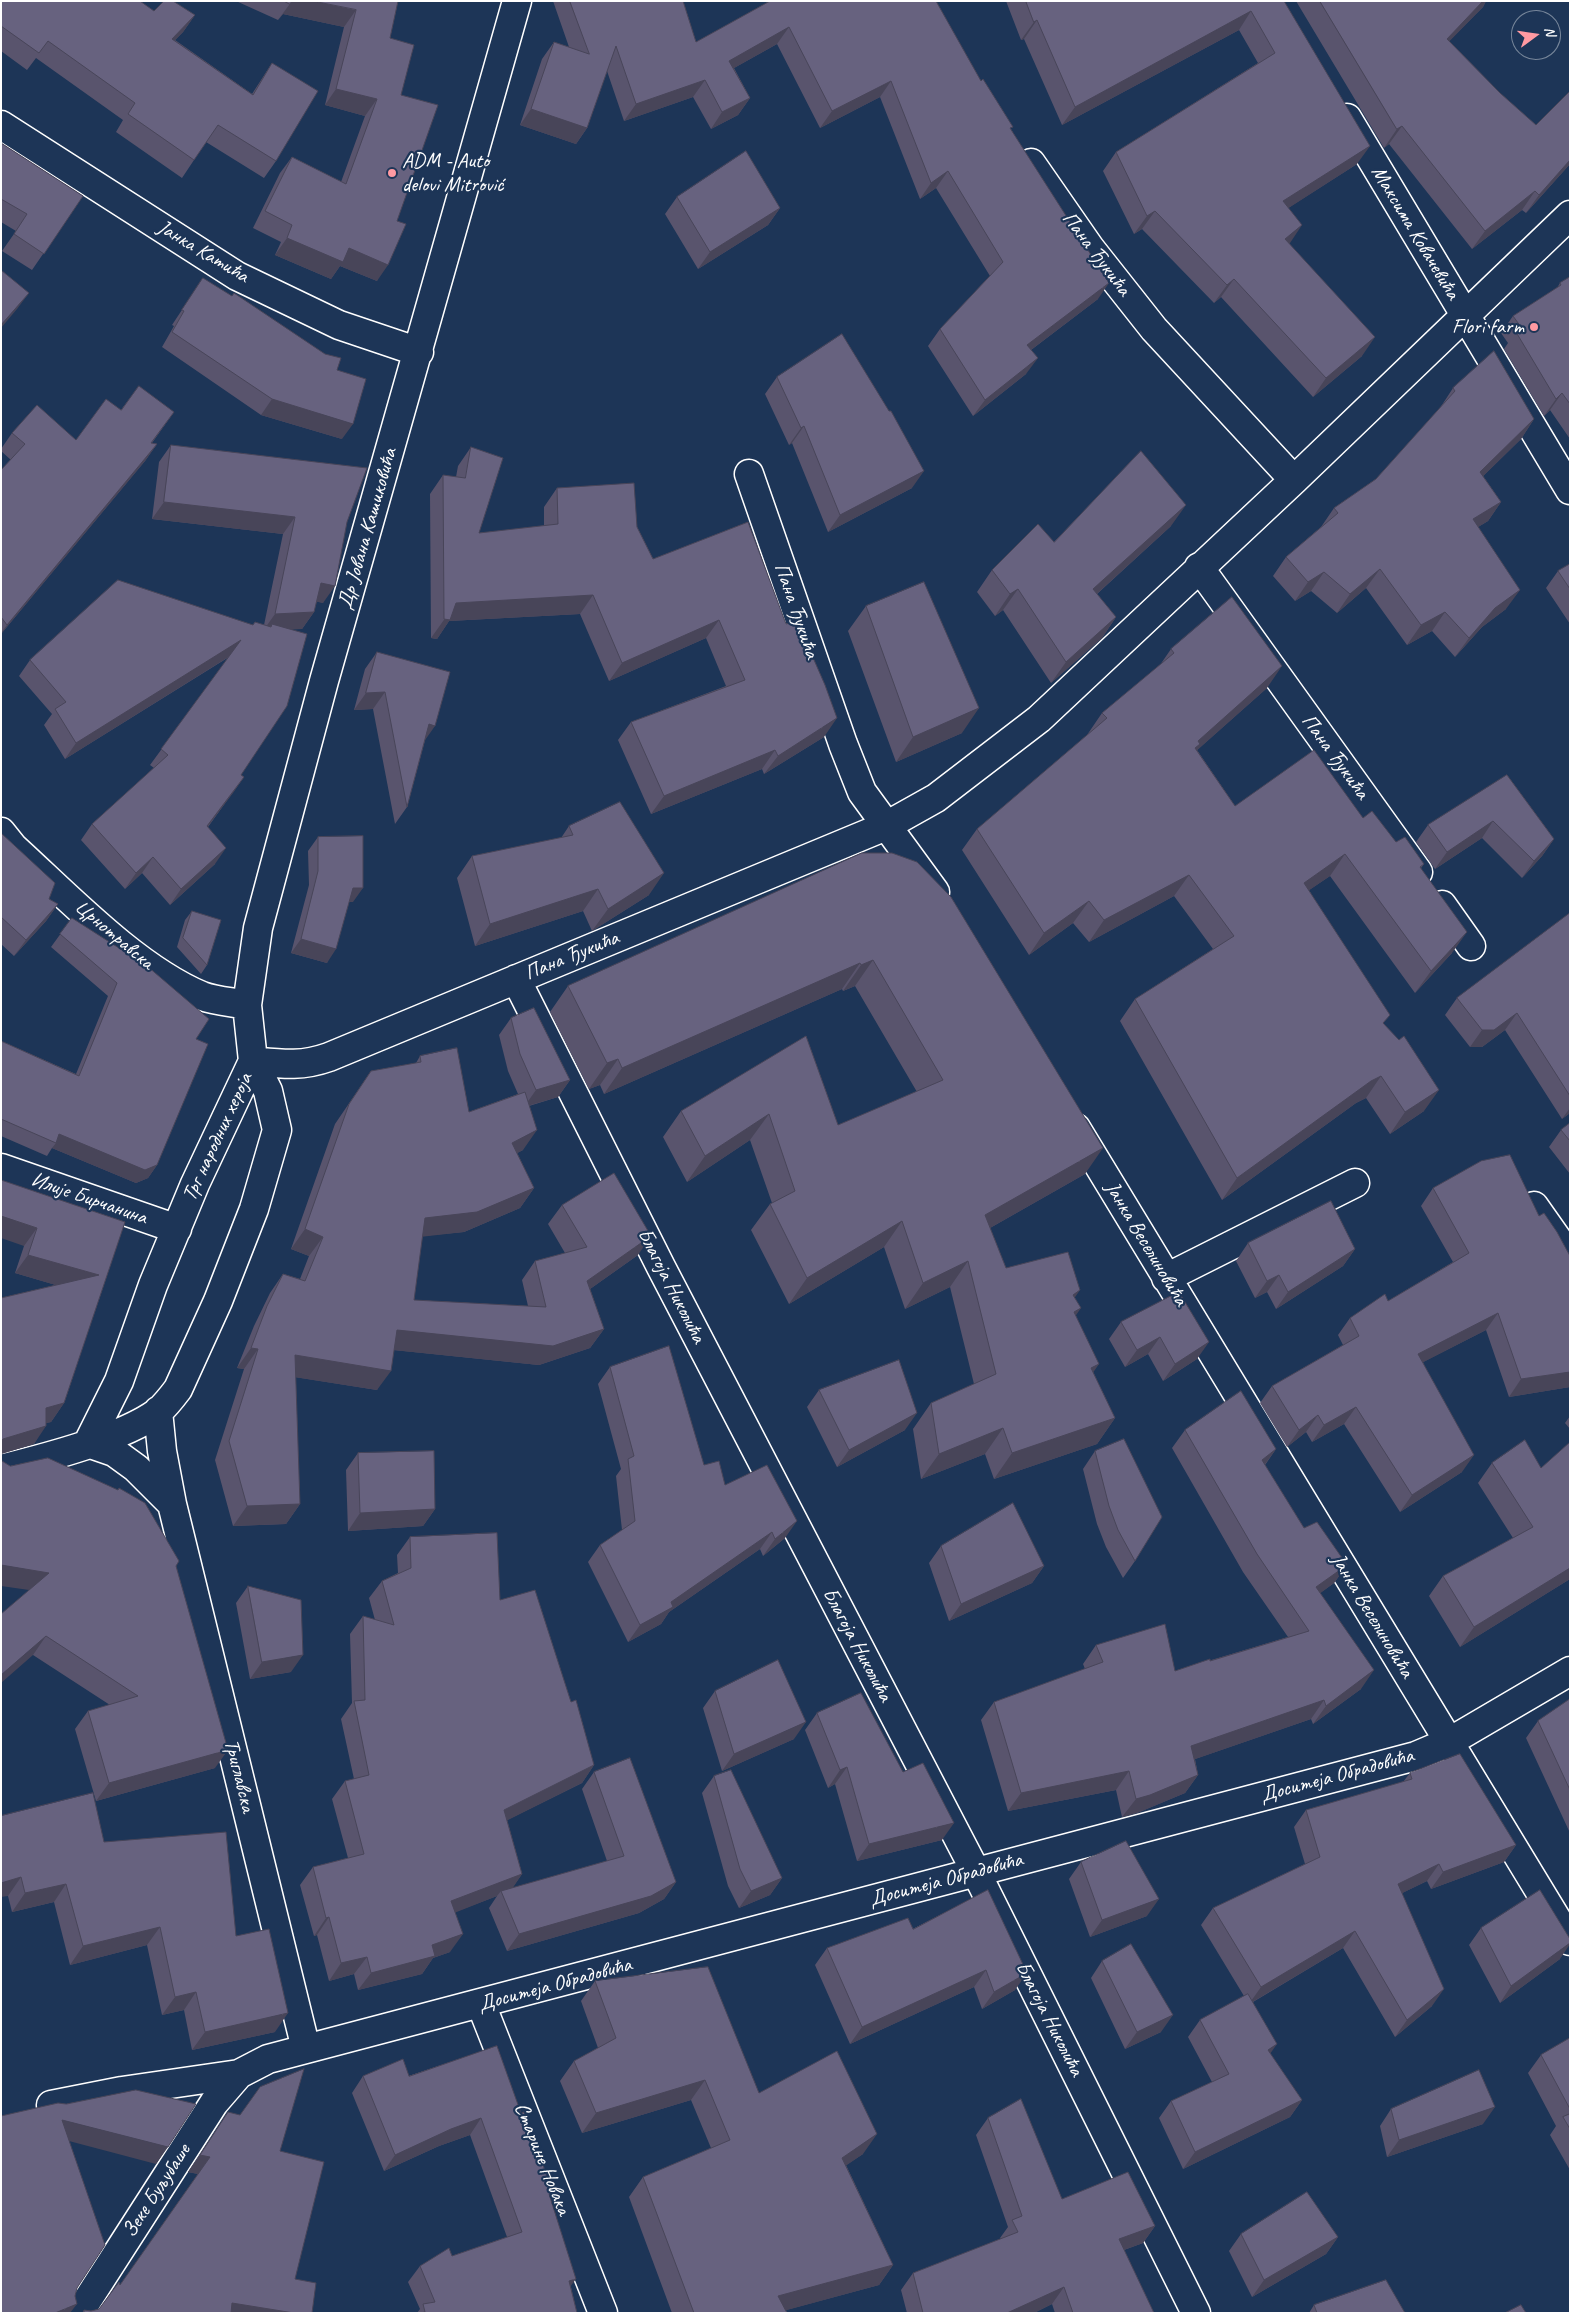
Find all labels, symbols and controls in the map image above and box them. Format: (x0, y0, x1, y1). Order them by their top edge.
north arrow (1511, 10, 1561, 60)
text: N (1541, 25, 1559, 38)
place label: ADM - Auto delovi Mitrović (402, 148, 504, 198)
street label: Максима Ковачевића (1365, 161, 1465, 305)
marker: ADM - Auto delovi Mitrović (386, 167, 398, 179)
street label: Пана Ђукића (1056, 207, 1136, 301)
street label: Јанка Катића (153, 215, 253, 289)
place label: Flori farm (1452, 314, 1524, 340)
marker: Flori farm (1528, 321, 1540, 333)
street label: Др Јована Кашиковића (333, 445, 403, 613)
street label: Пана Ђукића (768, 560, 824, 662)
street label: Пана Ђукића (1296, 709, 1374, 805)
street label: Црнотравска (69, 895, 159, 975)
street label: Пана Ђукића (521, 926, 623, 986)
street label: Трг народних хероја (177, 1069, 259, 1205)
street label: Илије Бирчанина (28, 1167, 150, 1231)
street label: Јанка Веселиновића (1099, 1177, 1193, 1311)
street label: Благоја Николића (631, 1224, 711, 1348)
street label: Јанка Веселиновића (1325, 1549, 1419, 1683)
street label: Благоја Николића (816, 1584, 898, 1706)
street label: Триглавска (218, 1737, 260, 1815)
street label: Доситеја Обрадовића (1258, 1743, 1416, 1809)
street label: Доситеја Обрадовића (867, 1847, 1025, 1913)
street label: Доситеја Обрадовића (476, 1952, 634, 2018)
street label: Благоја Николића (1009, 1957, 1089, 2081)
street label: Старине Новака (508, 2099, 576, 2219)
street label: Зеке Буљубаше (117, 2140, 197, 2242)

